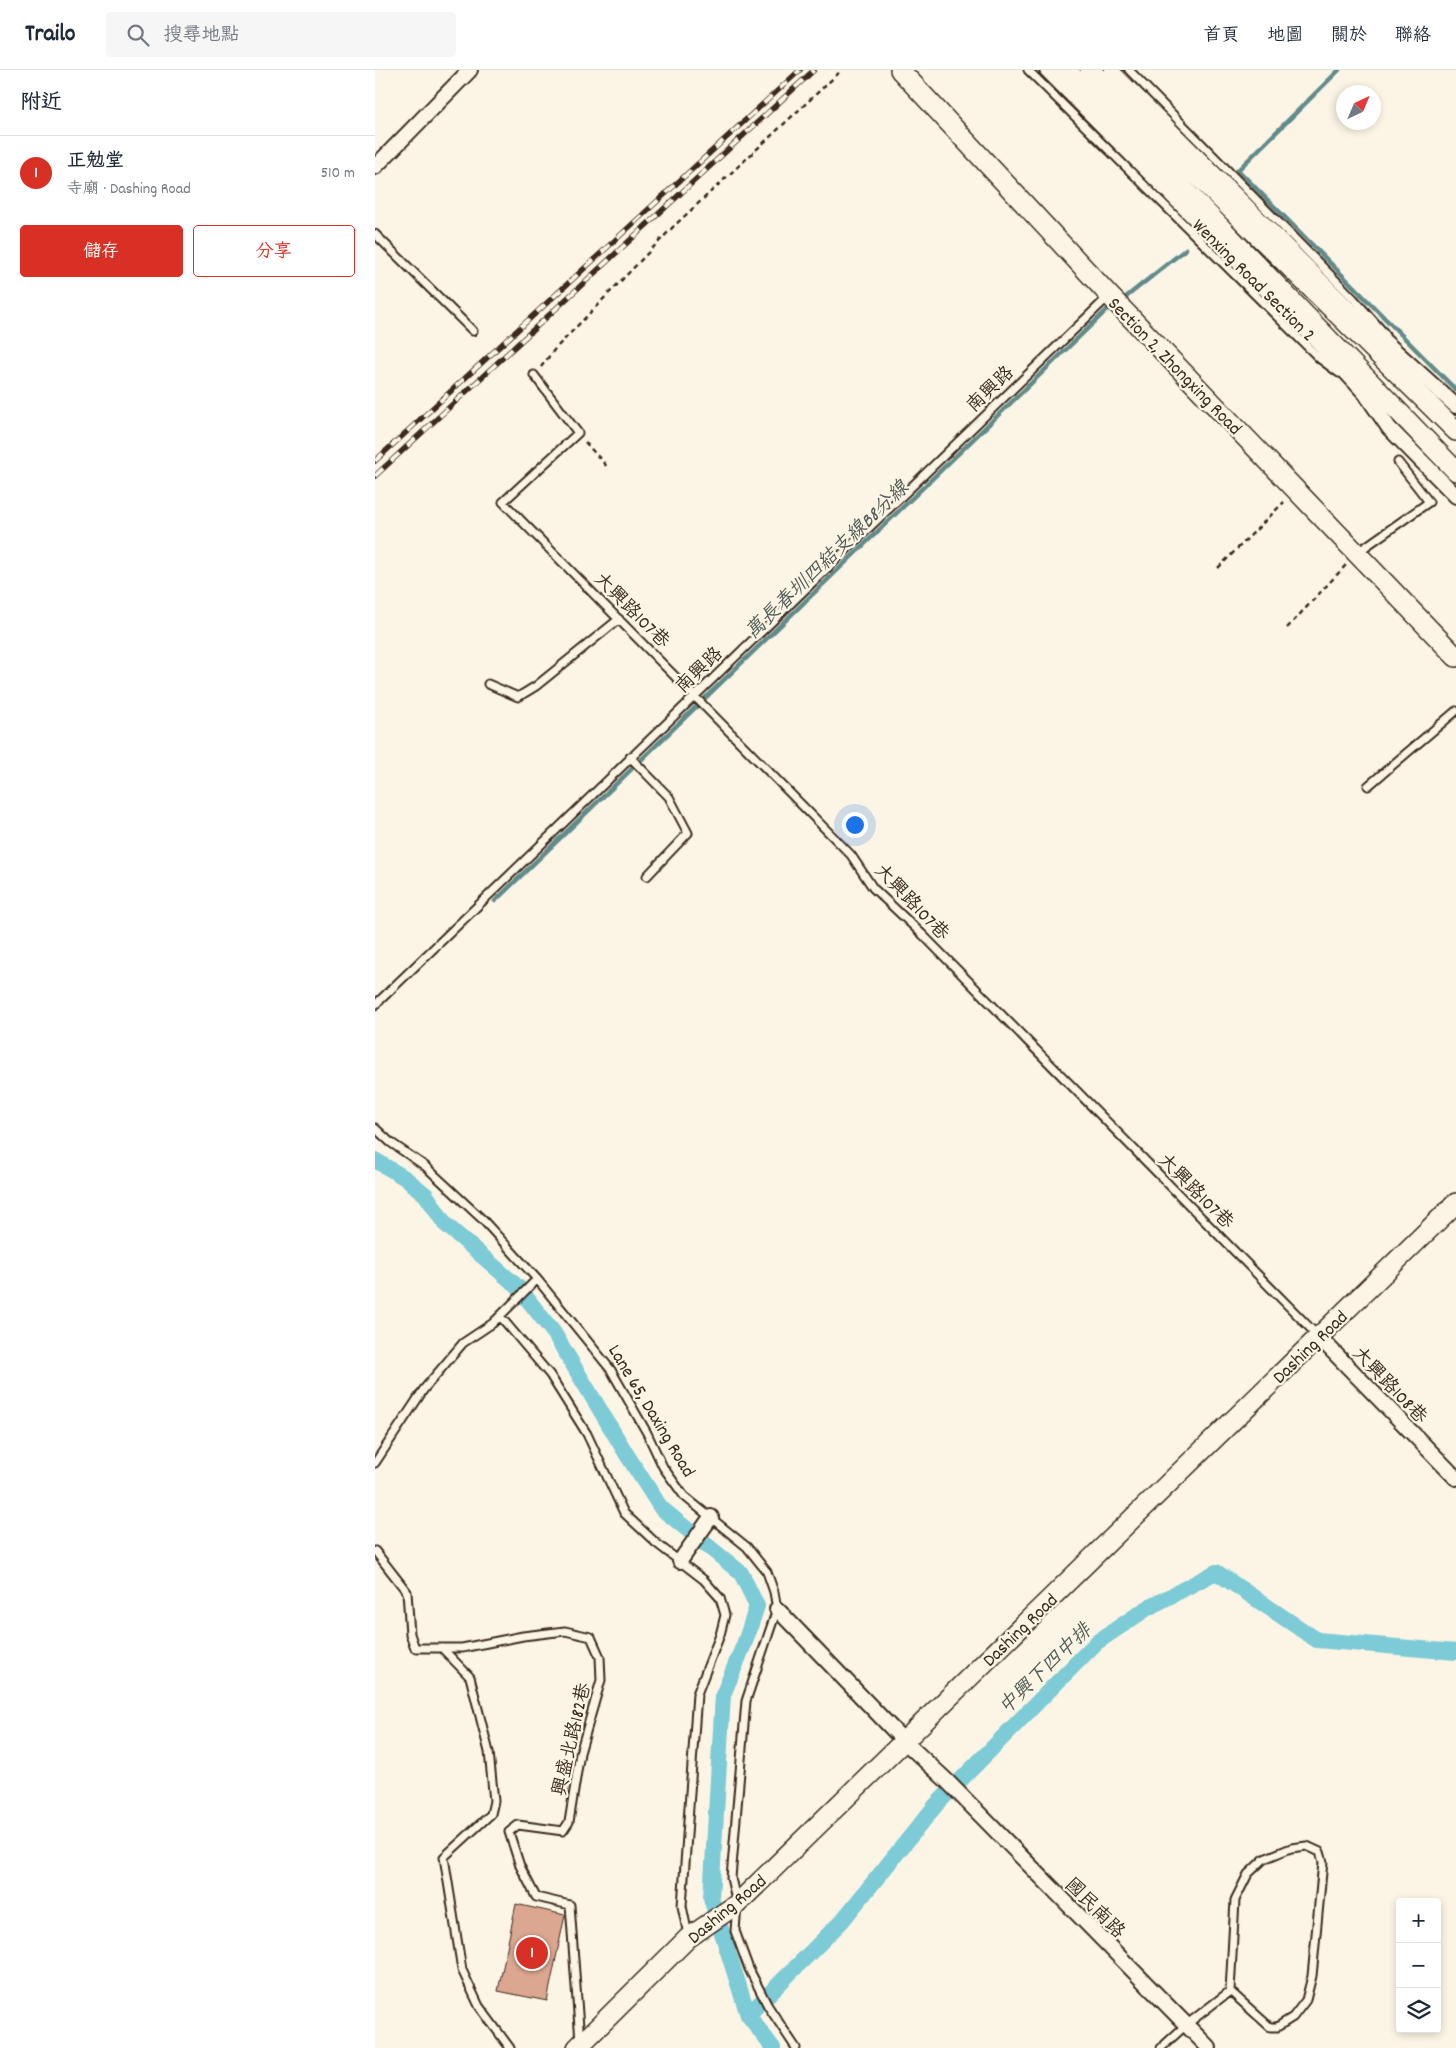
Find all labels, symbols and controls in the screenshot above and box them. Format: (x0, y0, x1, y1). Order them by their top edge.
search box (106, 12, 456, 57)
text: Trailo (25, 18, 76, 52)
icon: search (124, 21, 152, 49)
text: 搜尋地點 (164, 23, 240, 50)
text: 首頁 (1203, 24, 1239, 49)
text: 地圖 (1267, 24, 1303, 49)
text: 關於 (1331, 24, 1367, 49)
text: 聯絡 (1395, 24, 1431, 49)
north arrow (1336, 85, 1381, 130)
text: 附近 (20, 89, 62, 119)
text: 正勉堂 (67, 149, 124, 176)
text: 1 (34, 162, 38, 185)
text: 510 m (321, 162, 355, 185)
text: 寺廟 · Dashing Road (67, 178, 191, 201)
street label: Wenxing Road Section 2 (1185, 214, 1320, 349)
button: 儲存 (20, 225, 183, 277)
button: 分享 (193, 225, 355, 277)
street label: Section 2, Zhongxing Road (1100, 292, 1247, 443)
street label: 南興路 (962, 361, 1021, 420)
water label: 萬長春圳四結支線B8分線 (740, 475, 917, 647)
street label: 大興路107巷 (586, 567, 675, 656)
street label: 南興路 (671, 642, 730, 701)
your location (842, 812, 868, 838)
street label: 大興路107巷 (867, 859, 954, 948)
street label: 大興路107巷 (1150, 1148, 1239, 1237)
street label: Dashing Road (1268, 1306, 1355, 1392)
street label: Lane 65, Daxing Road (600, 1340, 700, 1483)
street label: 大興路108巷 (1345, 1342, 1432, 1431)
street label: Dashing Road (978, 1589, 1065, 1675)
water label: 中興下四中排 (993, 1617, 1100, 1722)
street label: 興盛北路182巷 (547, 1681, 600, 1799)
street label: Dashing Road (683, 1870, 774, 1952)
street label: 國民南路 (1057, 1873, 1130, 1946)
map controls (1396, 1898, 1441, 2033)
button: + (1396, 1898, 1441, 1943)
pin: 1 (516, 1934, 548, 1972)
button: − (1396, 1943, 1441, 1988)
button: layers (1396, 1988, 1441, 2033)

